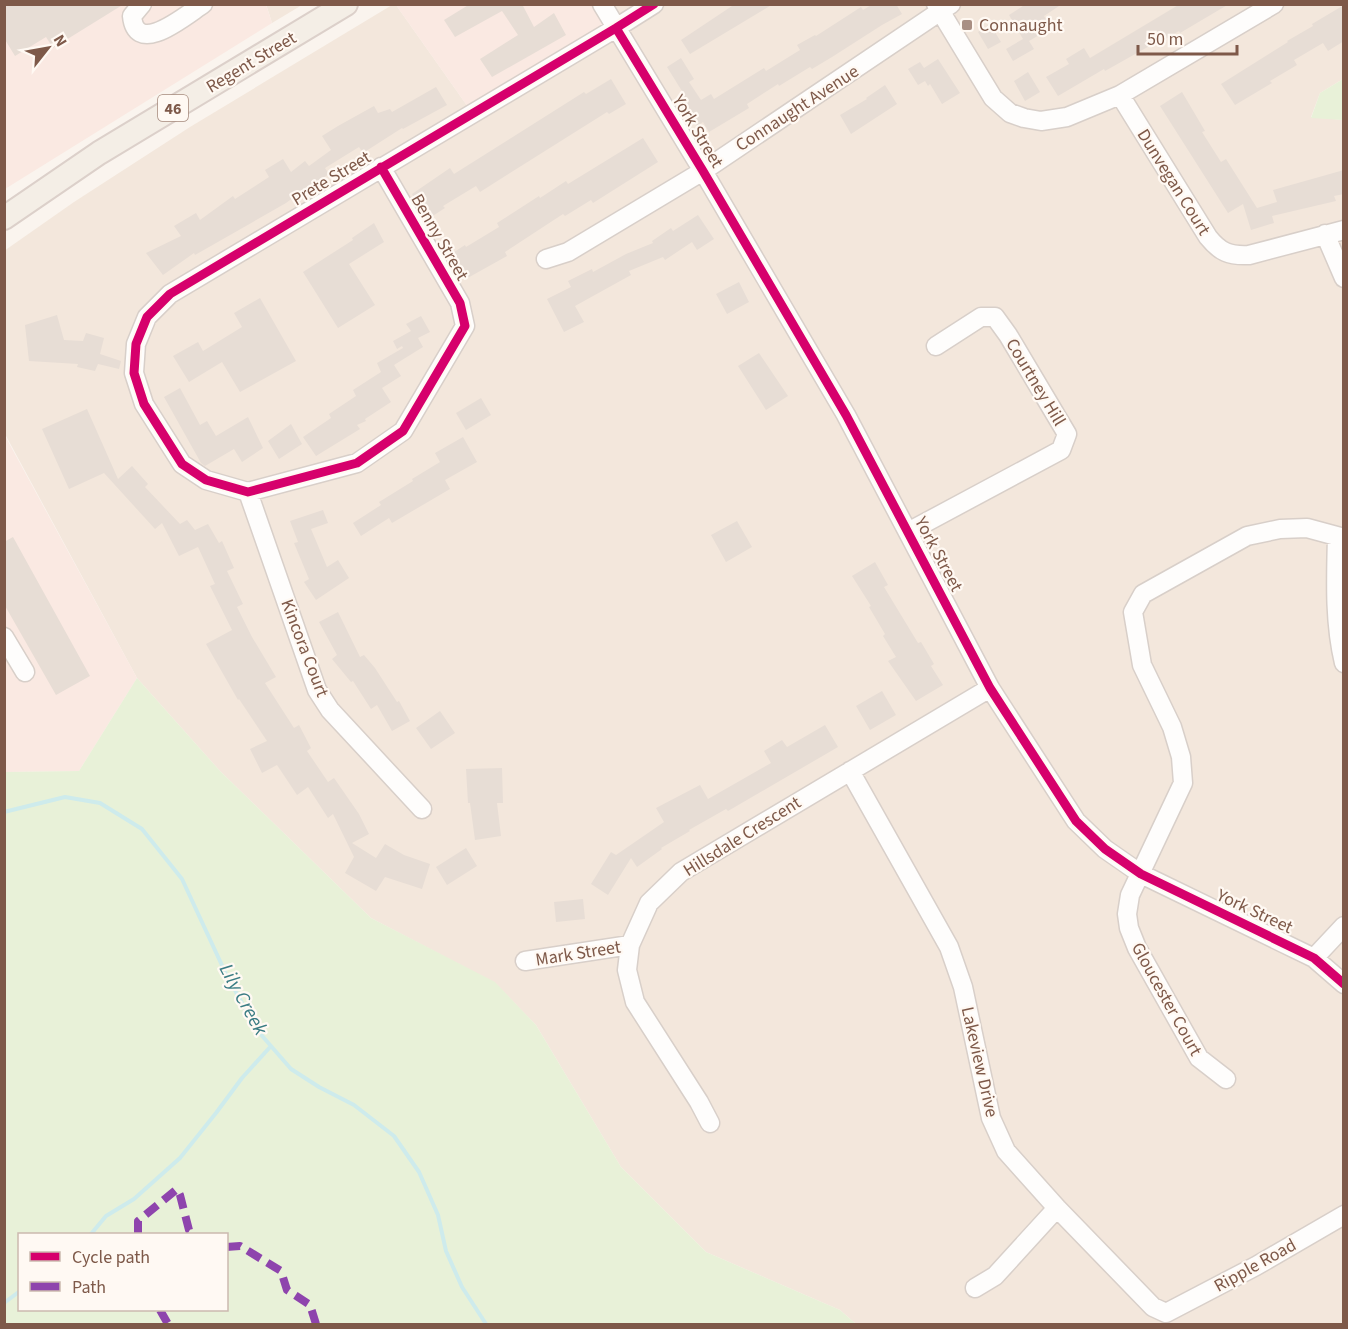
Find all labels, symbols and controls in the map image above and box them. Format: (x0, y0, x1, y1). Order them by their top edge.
place label: Connaught (979, 13, 1063, 38)
north arrow (18, 18, 78, 78)
marker: Connaught (960, 18, 974, 32)
scale bar (1138, 18, 1237, 56)
street label: Regent Street (201, 26, 301, 99)
text: 50 m (1147, 27, 1183, 52)
text: N (48, 31, 72, 51)
street label: Connaught Avenue (731, 59, 864, 158)
street label: York Street (665, 89, 729, 173)
road number: 46 (158, 95, 188, 121)
street label: Dunvegan Court (1131, 124, 1216, 240)
street label: Prete Street (287, 145, 376, 212)
street label: Benny Street (405, 189, 474, 285)
street label: Courtney Hill (1000, 334, 1072, 431)
street label: York Street (908, 512, 969, 596)
street label: Kincora Court (274, 596, 335, 701)
street label: Hillsdale Crescent (679, 790, 806, 883)
street label: York Street (1212, 882, 1297, 940)
street label: Mark Street (534, 934, 623, 973)
street label: Gloucester Court (1125, 938, 1208, 1060)
water label: Lily Creek (212, 958, 275, 1041)
street label: Lakeview Drive (955, 1004, 1004, 1120)
legend (18, 1233, 228, 1311)
street label: Ripple Road (1210, 1233, 1301, 1298)
text: Cycle path (72, 1245, 150, 1270)
text: Path (72, 1275, 106, 1300)

